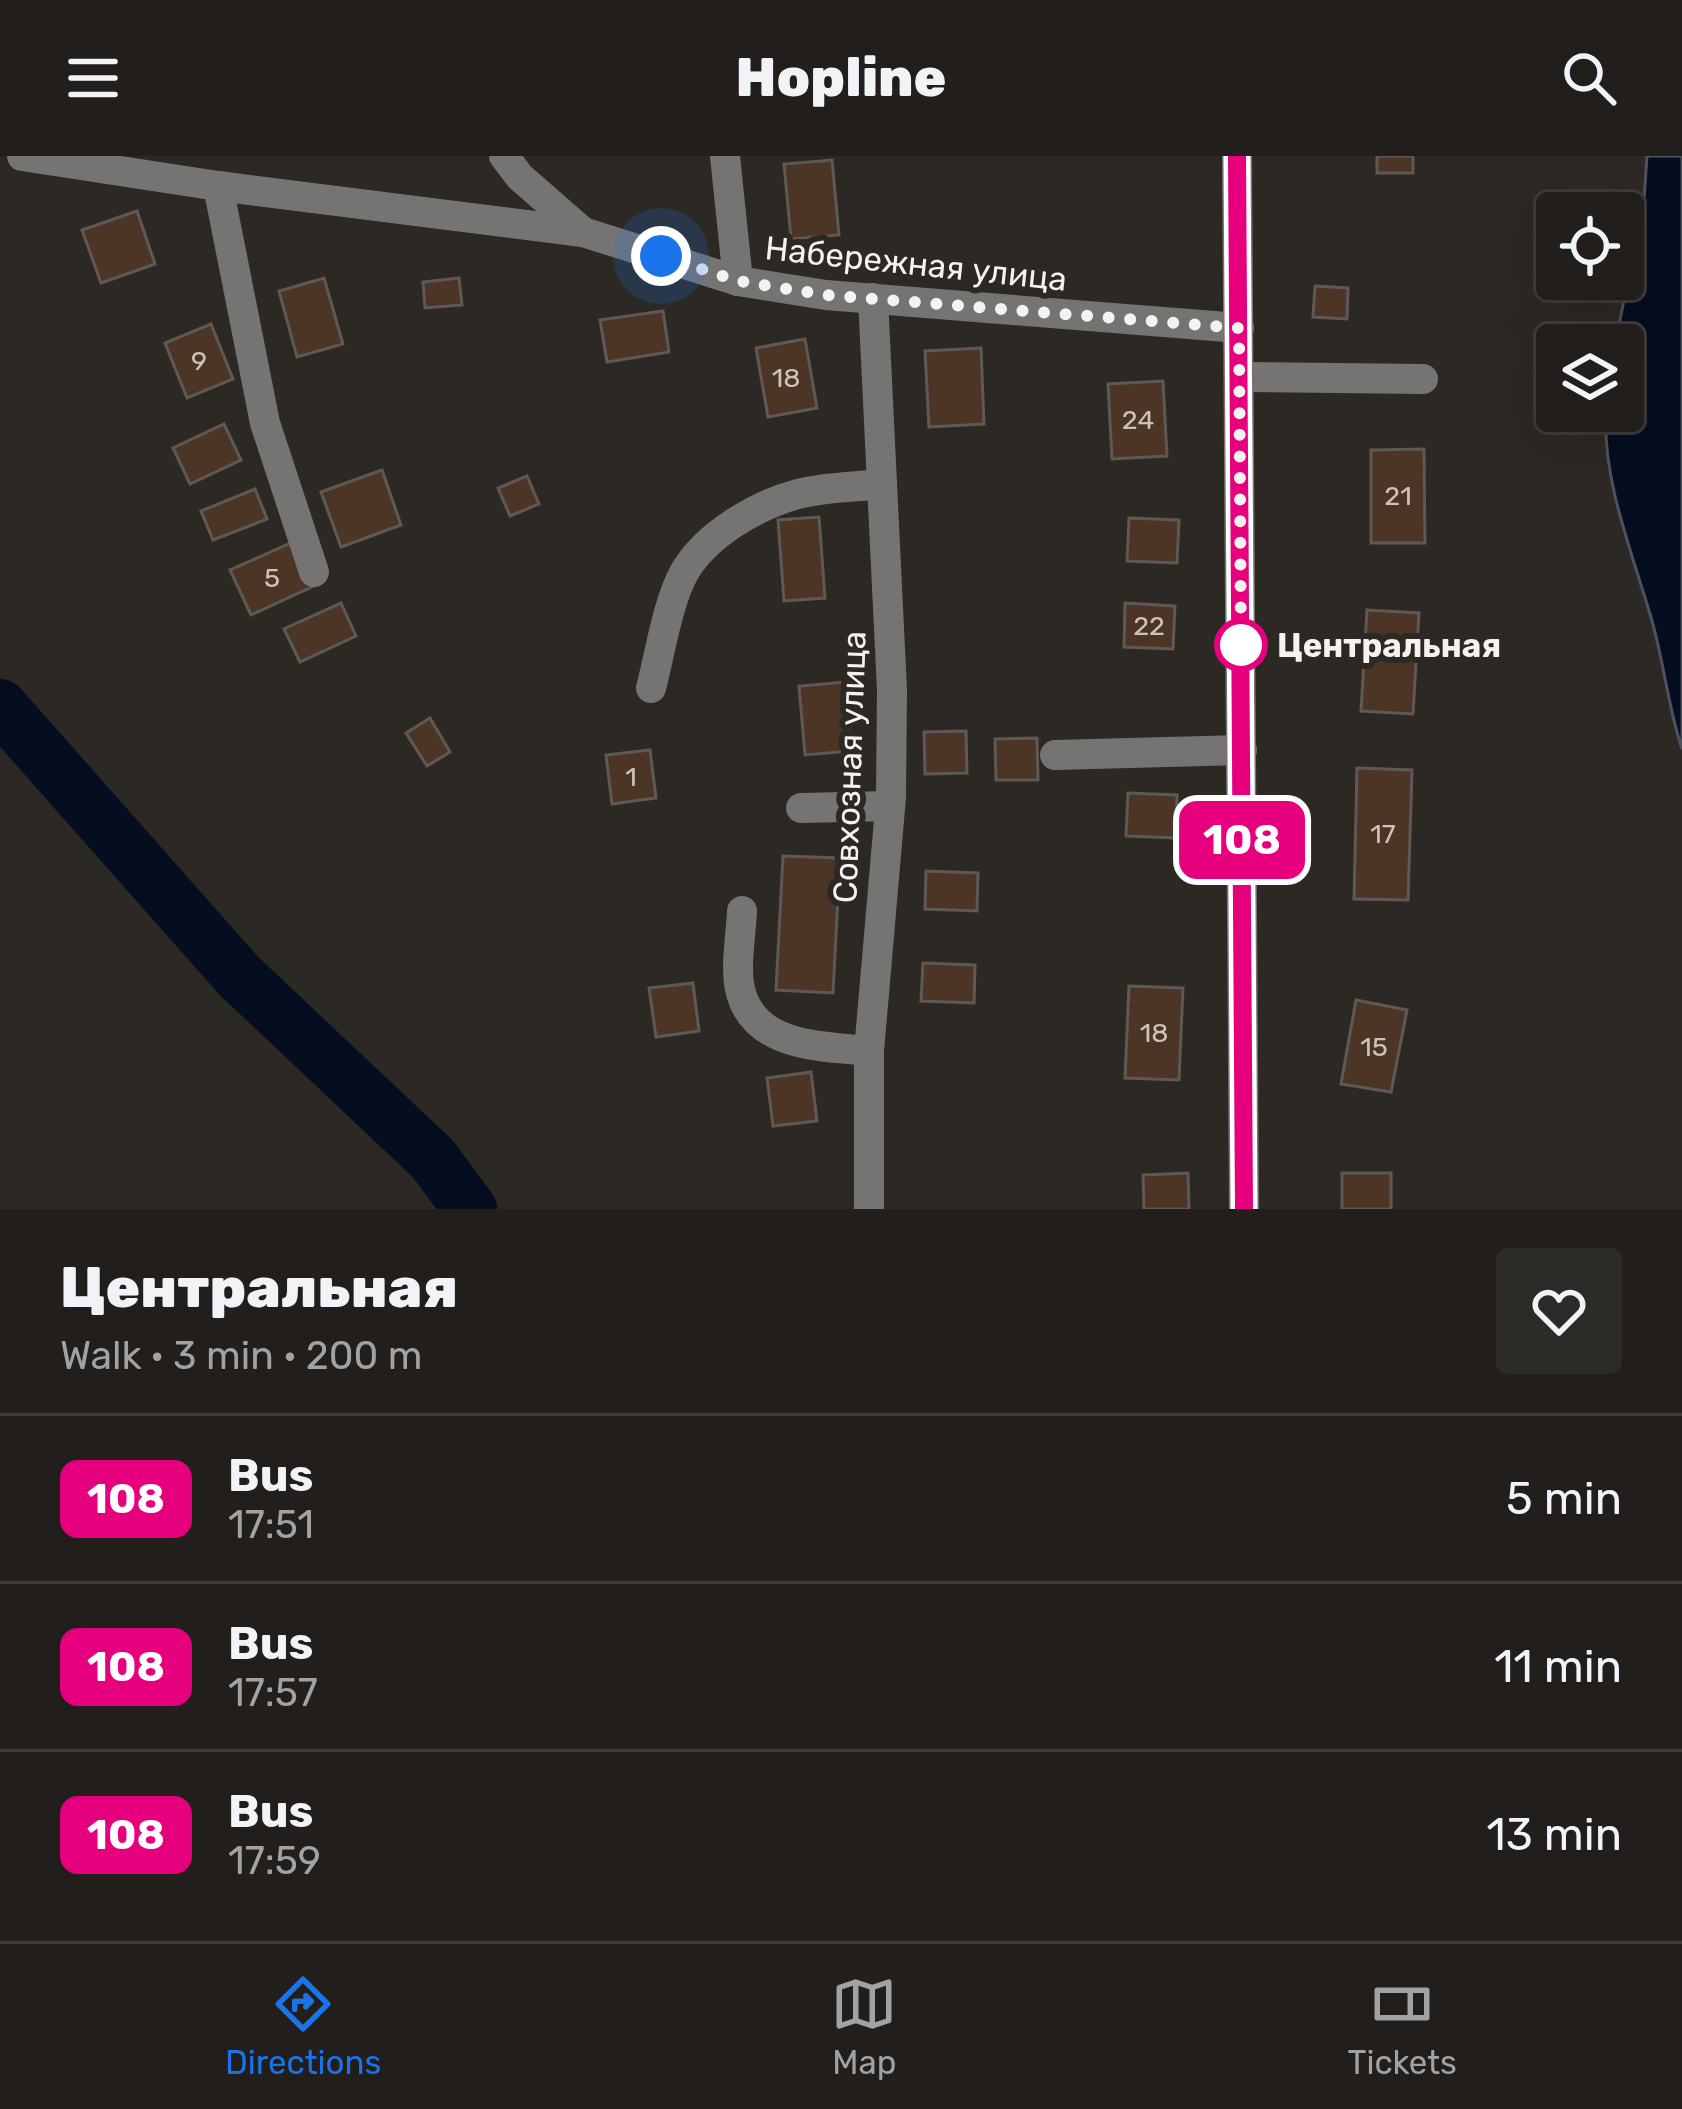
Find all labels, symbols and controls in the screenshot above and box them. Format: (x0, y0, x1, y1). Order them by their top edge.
icon: menu (60, 45, 126, 111)
icon: search (1556, 45, 1622, 111)
text: Hopline (736, 46, 946, 110)
map controls (1536, 192, 1644, 432)
button: locate (1536, 192, 1644, 300)
your location (631, 226, 691, 286)
street label: Набережная улица (763, 228, 1069, 299)
button: layers (1536, 324, 1644, 432)
house number: 9 (191, 345, 207, 377)
house number: 18 (772, 362, 800, 394)
house number: 24 (1122, 404, 1154, 436)
house number: 21 (1384, 480, 1412, 512)
house number: 5 (264, 562, 280, 594)
house number: 22 (1133, 610, 1165, 642)
marker: Центральная (1216, 620, 1266, 670)
place label: Центральная (1277, 626, 1501, 665)
street label: Совхозная улица (825, 630, 874, 904)
house number: 1 (625, 761, 637, 793)
line badge: 108 (1173, 801, 1311, 879)
text: 108 (1203, 815, 1281, 865)
house number: 17 (1370, 818, 1396, 850)
house number: 18 (1140, 1017, 1168, 1049)
house number: 15 (1360, 1031, 1388, 1063)
button: heart (1496, 1248, 1622, 1374)
text: Центральная (60, 1254, 458, 1321)
text: Walk · 3 min · 200 m (60, 1333, 422, 1379)
text: Bus (228, 1449, 313, 1502)
text: 5 min (1506, 1472, 1622, 1525)
text: 108 (87, 1474, 165, 1524)
text: 17:51 (228, 1502, 314, 1548)
text: Bus (228, 1617, 313, 1670)
text: 11 min (1494, 1640, 1622, 1693)
text: 108 (87, 1642, 165, 1692)
text: 17:57 (228, 1670, 318, 1716)
text: Bus (228, 1785, 313, 1838)
text: 13 min (1487, 1808, 1622, 1861)
text: 108 (87, 1810, 165, 1860)
text: 17:59 (228, 1838, 321, 1884)
tab: Directions (225, 1971, 381, 2082)
tab: Map (831, 1971, 897, 2082)
tab: Tickets (1347, 1971, 1457, 2082)

